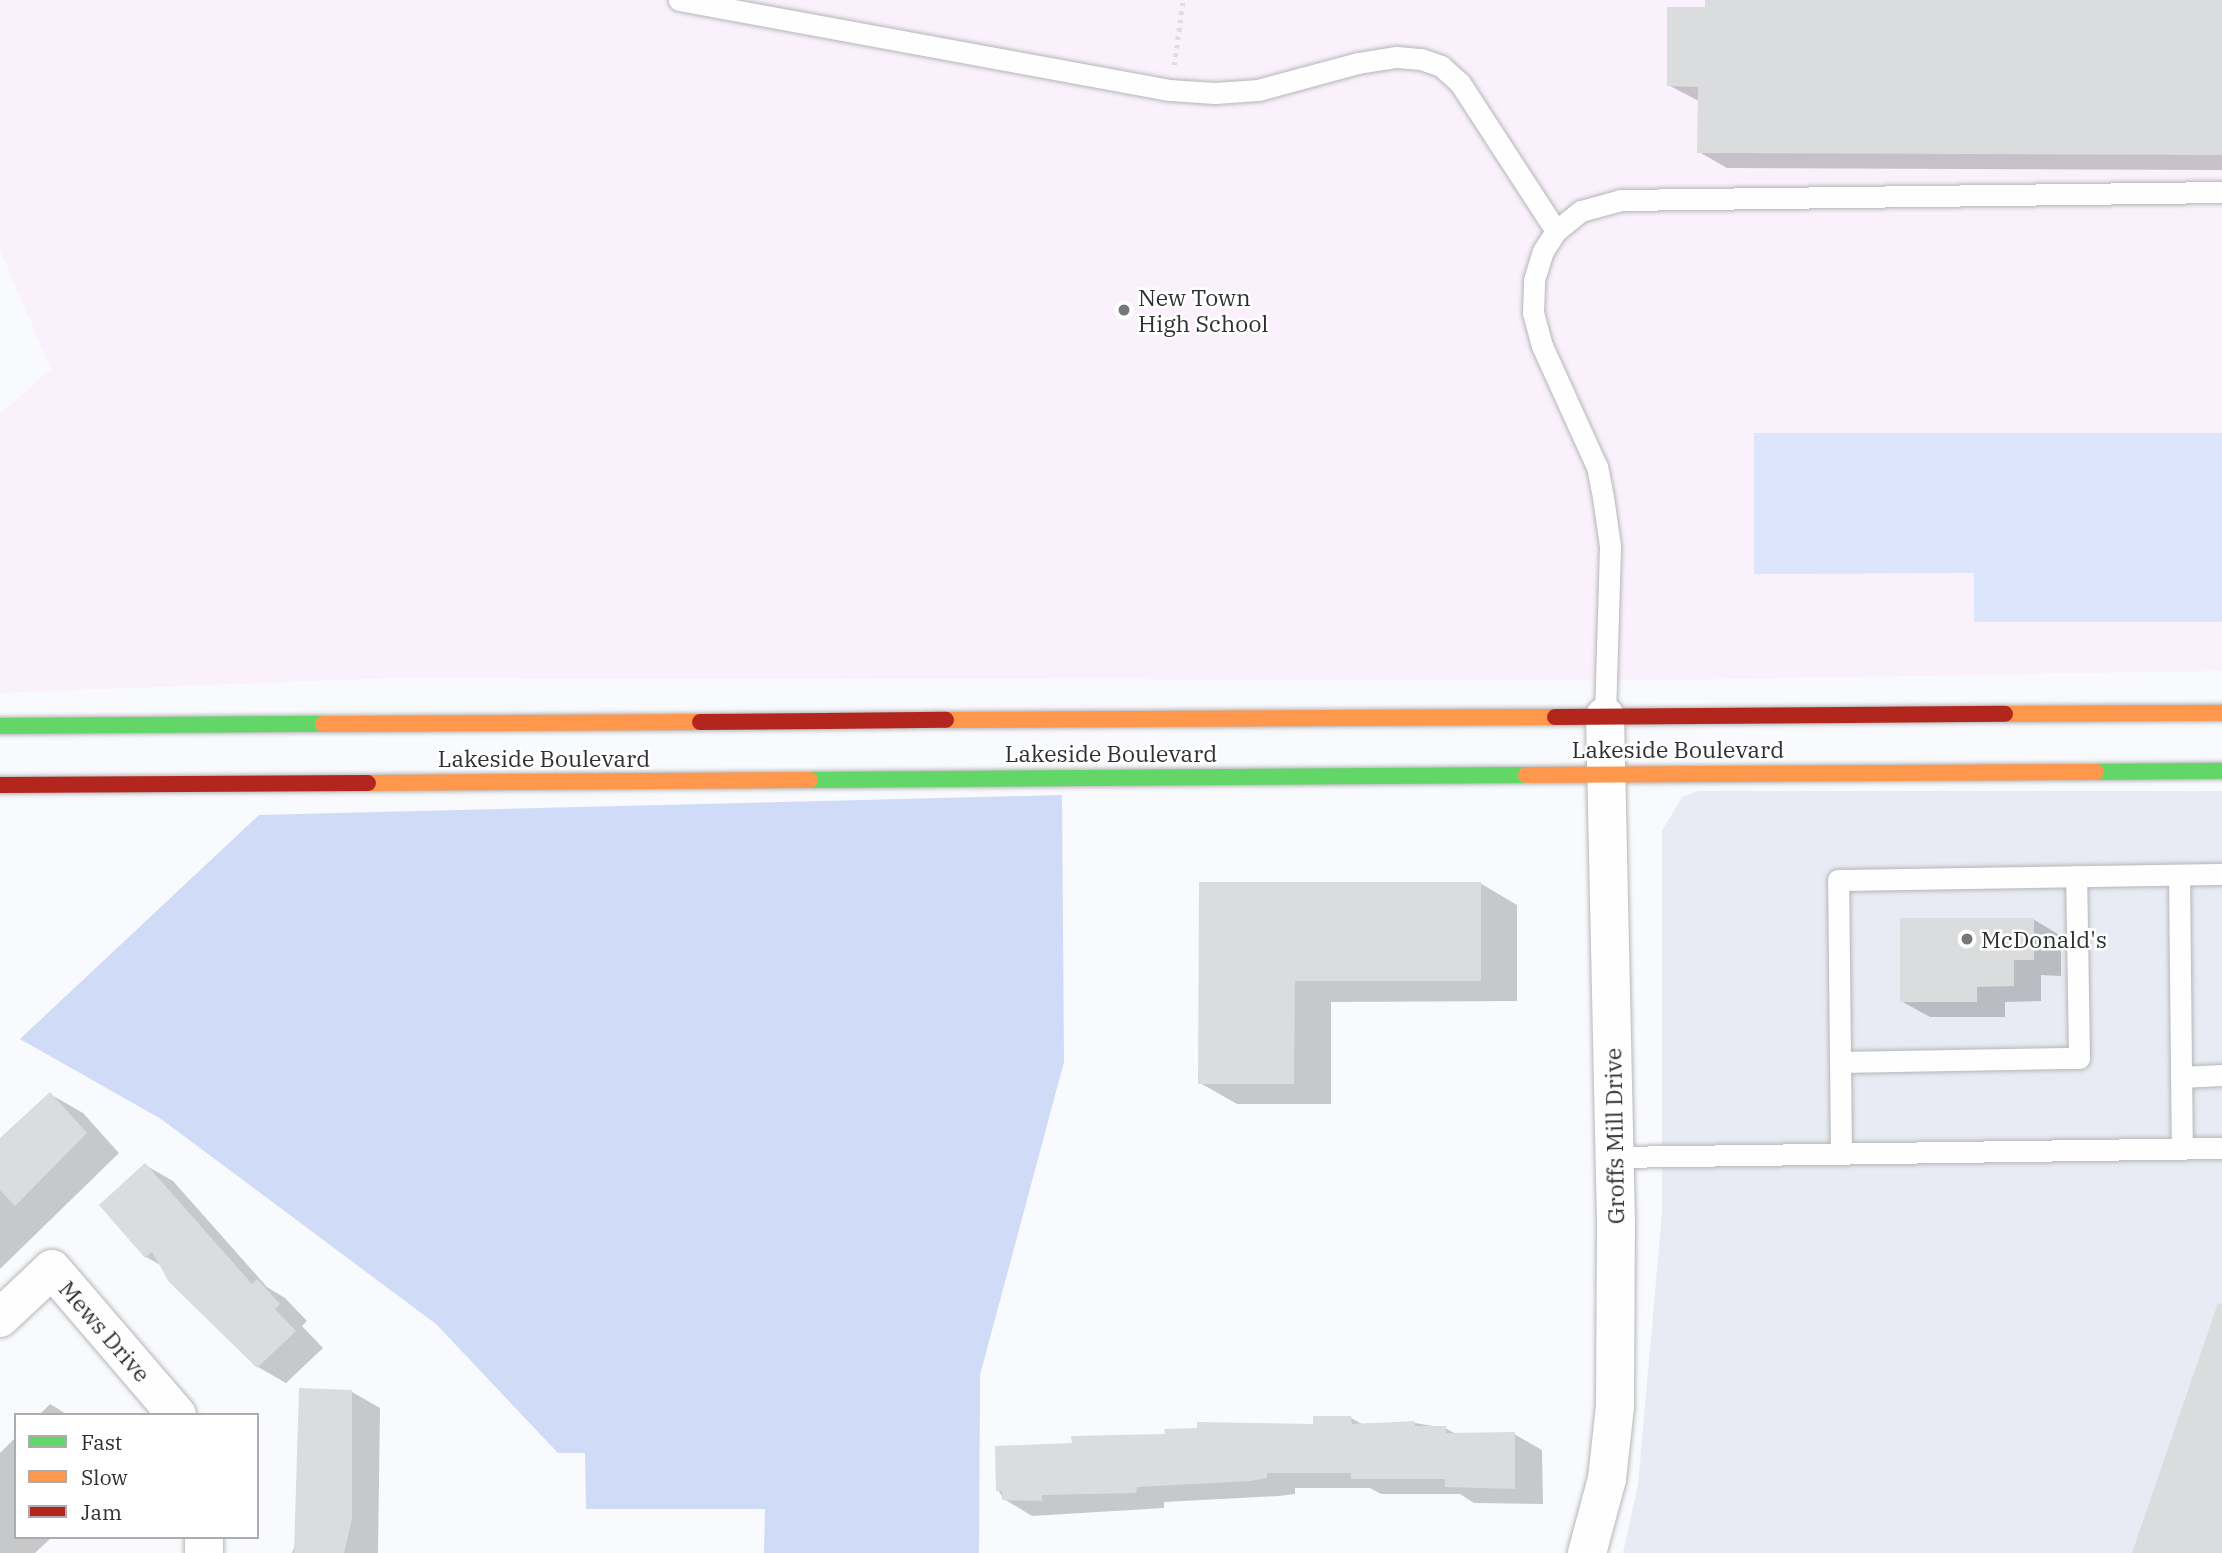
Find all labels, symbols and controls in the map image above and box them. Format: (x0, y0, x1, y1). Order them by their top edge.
place label: New Town High School (1138, 283, 1268, 337)
marker: New Town High School (1116, 302, 1132, 318)
street label: Lakeside Boulevard (1572, 735, 1784, 763)
street label: Lakeside Boulevard (1005, 739, 1217, 767)
street label: Lakeside Boulevard (438, 744, 650, 772)
place label: McDonald's (1981, 925, 2107, 953)
marker: McDonald's (1959, 931, 1975, 947)
street label: Groffs Mill Drive (1599, 1048, 1629, 1224)
street label: Mews Drive (54, 1275, 156, 1387)
legend (14, 1413, 259, 1539)
text: Fast (81, 1428, 122, 1456)
text: Slow (81, 1463, 128, 1491)
text: Jam (81, 1498, 122, 1526)

